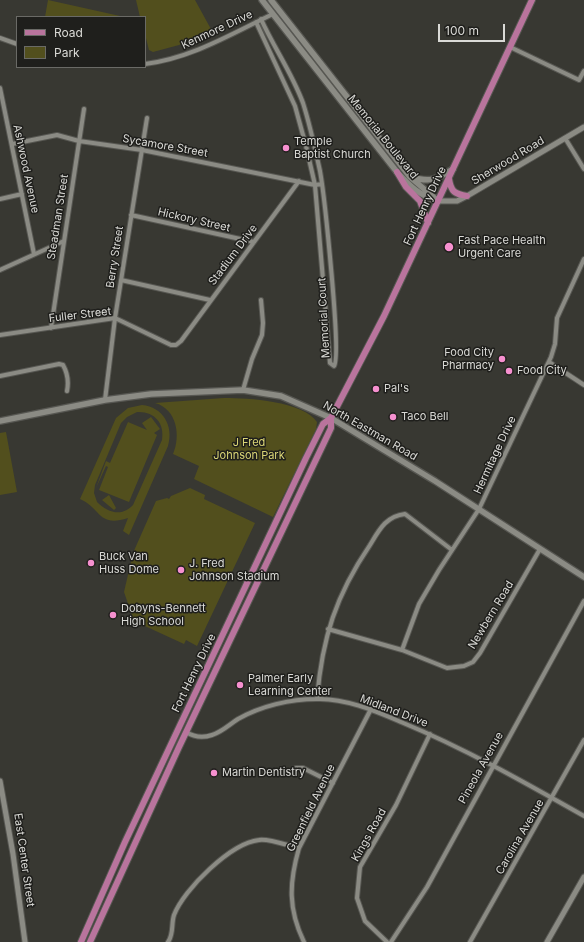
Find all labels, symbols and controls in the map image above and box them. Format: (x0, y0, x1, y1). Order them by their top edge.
street label: Kenmore Drive (179, 8, 255, 52)
legend (16, 16, 146, 68)
scale bar (440, 16, 507, 42)
text: 100 m (445, 23, 479, 38)
text: Road (54, 25, 83, 40)
text: Park (54, 45, 80, 60)
street label: Memorial Boulevard (345, 93, 421, 181)
street label: Ashwood Avenue (10, 123, 42, 215)
street label: Sycamore Street (121, 132, 209, 160)
street label: Sherwood Road (469, 134, 547, 188)
place label: Temple Baptist Church (294, 135, 371, 161)
marker: Temple Baptist Church (281, 143, 291, 153)
street label: Fort Henry Drive (401, 164, 449, 248)
street label: Steadman Street (45, 173, 71, 261)
street label: Hickory Street (156, 205, 232, 235)
street label: Stadium Drive (206, 222, 260, 288)
street label: Berry Street (104, 225, 126, 289)
place label: Fast Pace Health Urgent Care (458, 234, 546, 260)
marker: Fast Pace Health Urgent Care (443, 241, 455, 253)
street label: Memorial Court (315, 277, 333, 359)
street label: Fuller Street (48, 305, 112, 325)
place label: Food City Pharmacy (442, 346, 494, 372)
marker: Food City Pharmacy (497, 354, 507, 364)
place label: Food City (517, 364, 567, 378)
marker: Food City (504, 366, 514, 376)
place label: Pal's (384, 382, 409, 396)
marker: Pal's (371, 384, 381, 394)
street label: North Eastman Road (321, 399, 419, 463)
place label: Taco Bell (401, 410, 448, 424)
marker: Taco Bell (388, 412, 398, 422)
street label: Hermitage Drive (471, 414, 519, 496)
park label: J Fred Johnson Park (213, 436, 285, 462)
place label: Buck Van Huss Dome (99, 550, 159, 576)
place label: J. Fred Johnson Stadium (189, 557, 279, 583)
marker: Buck Van Huss Dome (86, 558, 96, 568)
marker: J. Fred Johnson Stadium (176, 565, 186, 575)
street label: Newbern Road (465, 579, 517, 651)
place label: Dobyns-Bennett High School (121, 602, 206, 628)
marker: Dobyns-Bennett High School (108, 610, 118, 620)
street label: Fort Henry Drive (169, 632, 219, 714)
place label: Palmer Early Learning Center (248, 672, 332, 698)
marker: Palmer Early Learning Center (235, 680, 245, 690)
street label: Midland Drive (358, 692, 430, 730)
street label: Pineola Avenue (456, 730, 506, 806)
street label: Greenfield Avenue (284, 762, 338, 854)
place label: Martin Dentistry (222, 766, 305, 780)
marker: Martin Dentistry (209, 768, 219, 778)
street label: Carolina Avenue (493, 797, 547, 877)
street label: Kings Road (349, 806, 389, 864)
street label: East Center Street (11, 812, 37, 908)

